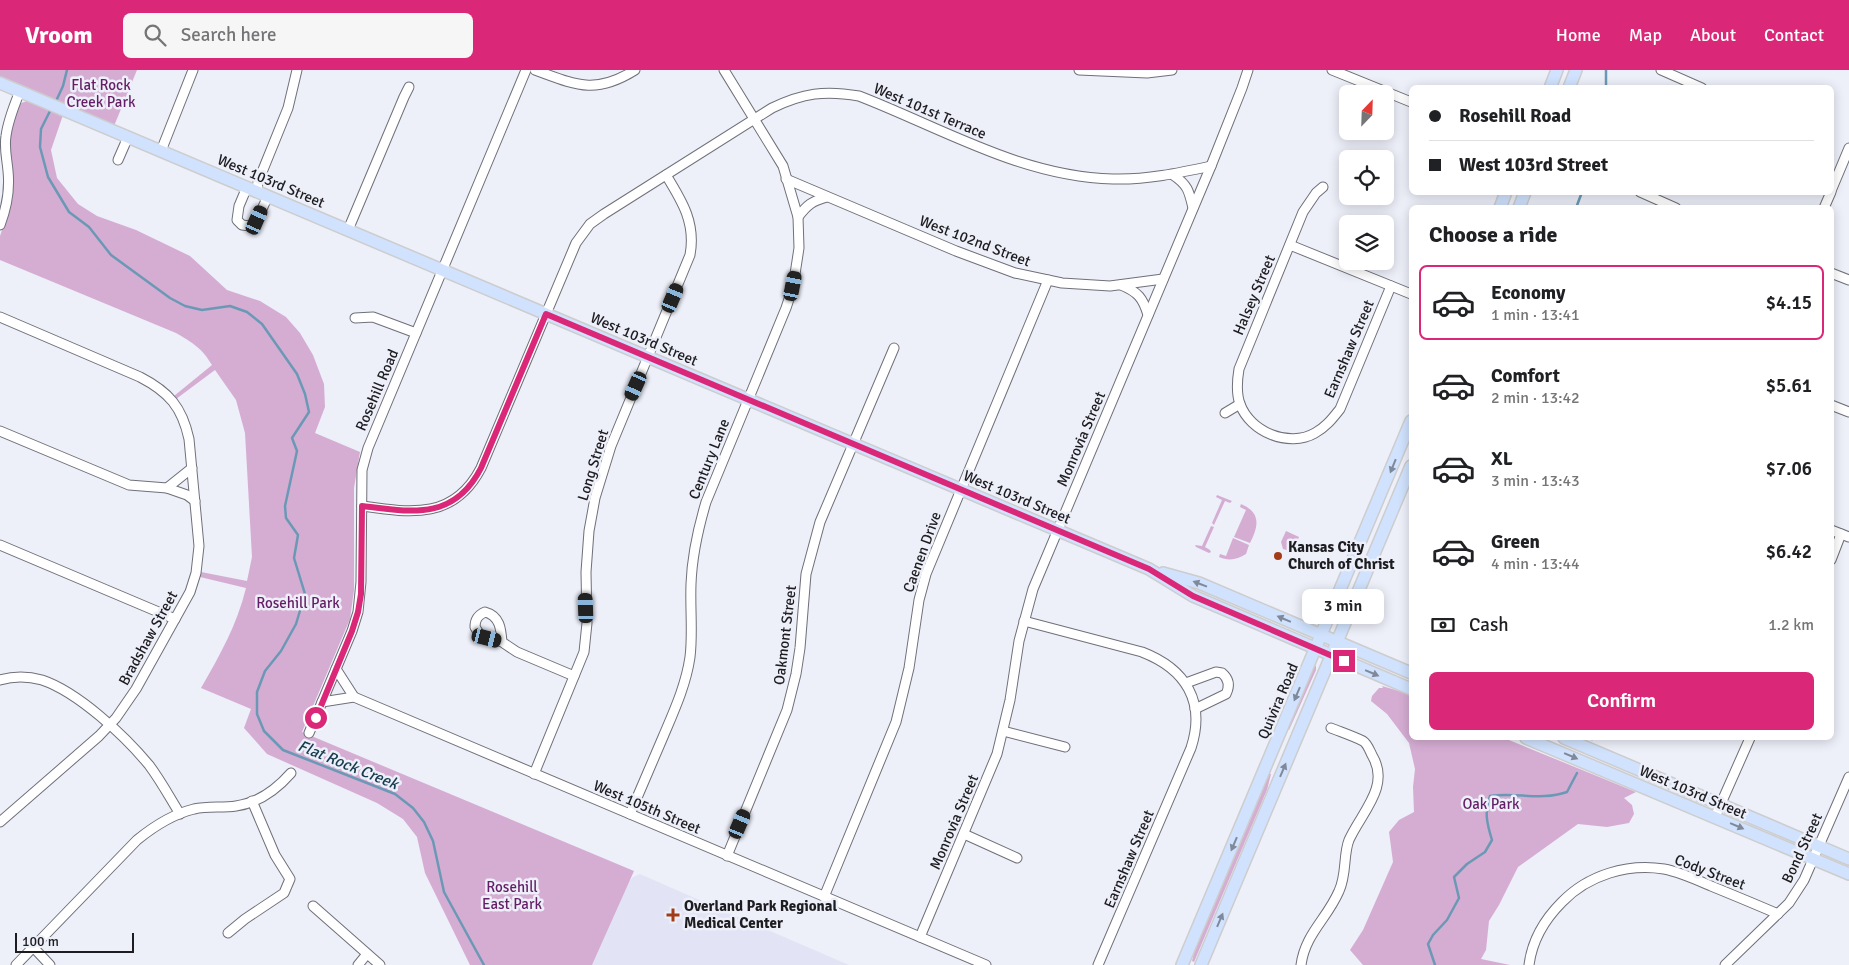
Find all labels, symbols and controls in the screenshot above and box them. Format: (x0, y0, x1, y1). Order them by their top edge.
search box (123, 13, 473, 58)
text: Vroom (25, 20, 93, 50)
icon: search (141, 21, 169, 49)
text: Search here (181, 23, 276, 47)
text: Home (1556, 24, 1601, 46)
text: Map (1629, 24, 1662, 46)
text: About (1690, 24, 1736, 46)
text: Contact (1764, 24, 1824, 46)
park label: Flat Rock Creek Park (67, 76, 136, 111)
street label: West 101st Terrace (871, 79, 989, 143)
north arrow (1339, 85, 1394, 140)
map controls (1339, 85, 1394, 270)
text: Rosehill Road (1459, 104, 1571, 128)
street label: West 103rd Street (215, 150, 327, 212)
button: locate (1339, 150, 1394, 205)
text: West 103rd Street (1459, 153, 1608, 177)
car (244, 203, 269, 237)
street label: West 102nd Street (917, 212, 1033, 270)
button: layers (1339, 215, 1394, 270)
text: Choose a ride (1429, 221, 1557, 248)
street label: Halsey Street (1229, 252, 1279, 338)
car (782, 270, 803, 302)
icon: car (1431, 280, 1476, 325)
car (660, 281, 685, 315)
text: Economy (1491, 281, 1565, 305)
text: $4.15 (1766, 291, 1812, 315)
street label: Earnshaw Street (1320, 297, 1378, 401)
text: 1 min · 13:41 (1491, 305, 1580, 325)
street label: West 103rd Street (588, 308, 700, 370)
street label: Rosehill Road (352, 346, 402, 434)
icon: car (1431, 363, 1476, 408)
text: Comfort (1491, 364, 1560, 388)
car (623, 369, 648, 403)
text: $5.61 (1766, 374, 1812, 398)
text: 2 min · 13:42 (1491, 388, 1580, 408)
street label: Monrovia Street (1053, 389, 1109, 489)
street label: Century Lane (685, 416, 733, 502)
street label: Long Street (574, 427, 612, 503)
icon: car (1431, 446, 1476, 491)
text: XL (1491, 447, 1513, 471)
text: $7.06 (1766, 457, 1812, 481)
one-way arrow (1388, 459, 1396, 473)
street label: West 103rd Street (961, 466, 1073, 528)
text: 3 min · 13:43 (1491, 471, 1580, 491)
street label: Caenen Drive (899, 509, 945, 595)
icon: car (1431, 529, 1476, 574)
text: Green (1491, 530, 1540, 554)
place label: Kansas City Church of Christ (1288, 538, 1395, 573)
text: $6.42 (1766, 540, 1812, 564)
marker: Kansas City Church of Christ (1272, 550, 1284, 562)
text: 4 min · 13:44 (1491, 554, 1580, 574)
one-way arrow (1193, 580, 1208, 587)
street label: Oakmont Street (770, 584, 800, 686)
street label: Bradshaw Street (115, 588, 181, 688)
callout: 3 min (1303, 588, 1385, 624)
car (577, 593, 594, 623)
park label: Rosehill Park (256, 594, 340, 612)
text: 3 min (1324, 596, 1362, 616)
icon: cash (1429, 611, 1457, 639)
text: Cash (1469, 613, 1509, 637)
one-way arrow (1277, 614, 1291, 622)
text: 1.2 km (1768, 615, 1814, 635)
car (470, 627, 503, 649)
route end (1333, 650, 1355, 672)
street label: Quivira Road (1254, 660, 1302, 742)
one-way arrow (1365, 669, 1379, 677)
button: Confirm (1429, 672, 1814, 730)
one-way arrow (1293, 687, 1301, 701)
route start (305, 707, 327, 729)
water label: Flat Rock Creek (295, 736, 403, 795)
one-way arrow (1564, 753, 1578, 761)
street label: West 103rd Street (1637, 761, 1749, 823)
one-way arrow (1280, 763, 1288, 778)
street label: Monrovia Street (926, 772, 982, 872)
street label: West 105th Street (591, 776, 703, 838)
park label: Oak Park (1463, 795, 1520, 813)
car (727, 807, 752, 841)
street label: Earnshaw Street (1100, 807, 1158, 911)
street label: Bond Street (1778, 810, 1826, 886)
one-way arrow (1730, 823, 1744, 831)
one-way arrow (1229, 837, 1237, 851)
street label: Cody Street (1672, 850, 1748, 894)
park label: Rosehill East Park (482, 878, 542, 913)
place label: Overland Park Regional Medical Center (684, 897, 837, 932)
marker: Overland Park Regional Medical Center (666, 908, 680, 922)
one-way arrow (1216, 912, 1224, 927)
scale bar (15, 930, 134, 953)
text: 100 m (22, 933, 59, 950)

